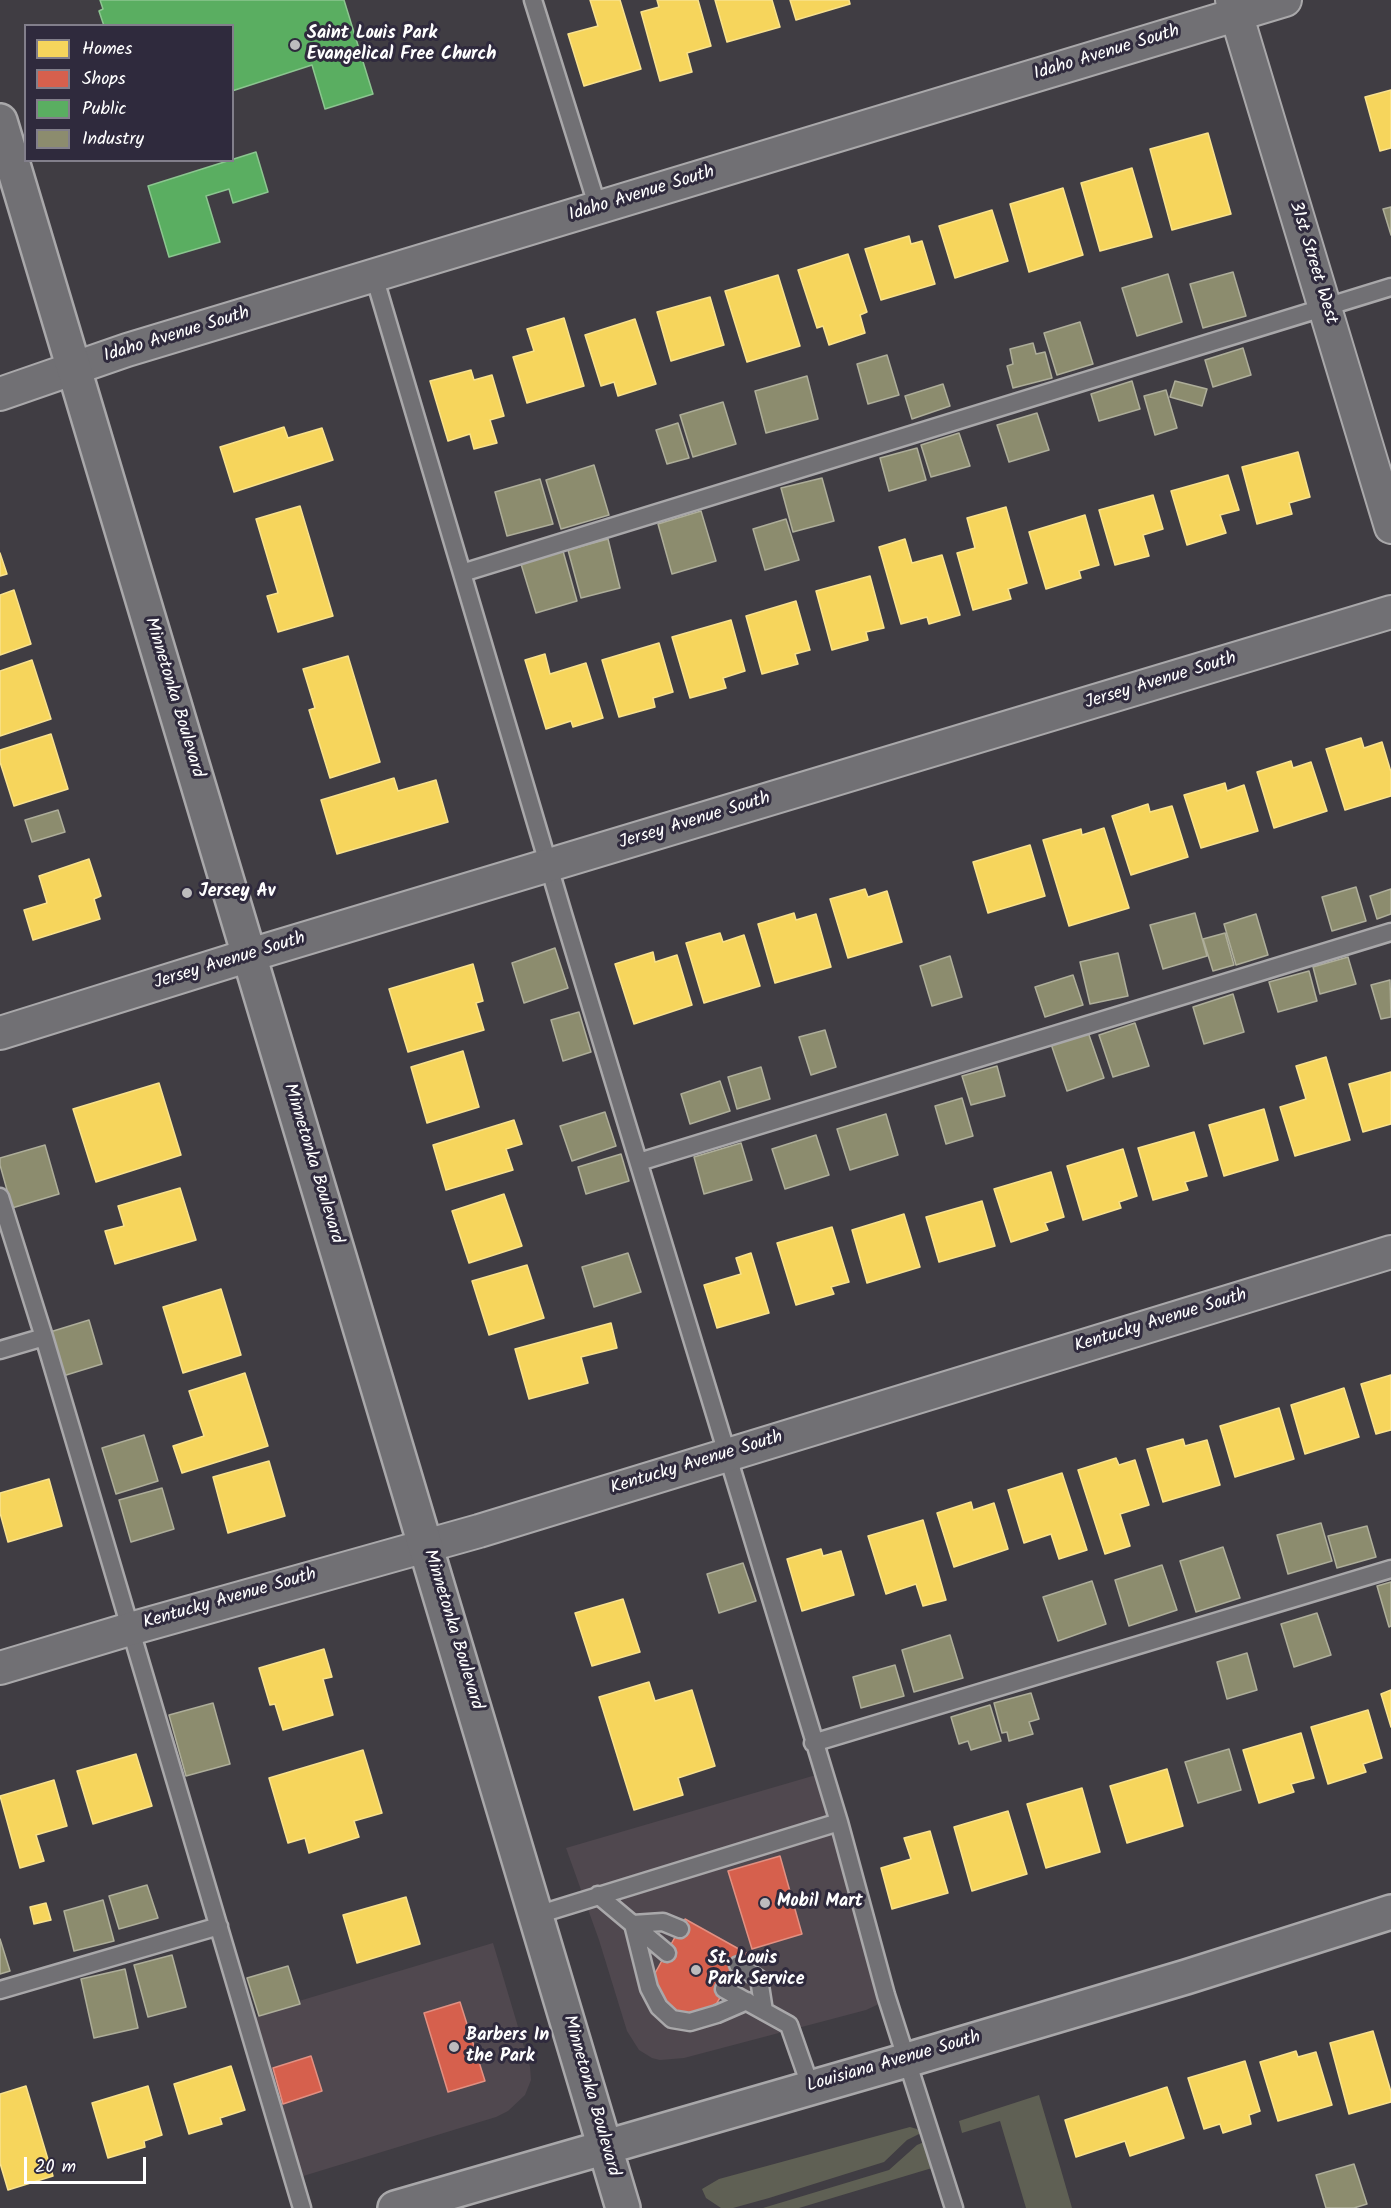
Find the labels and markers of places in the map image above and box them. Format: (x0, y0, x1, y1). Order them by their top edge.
place label: Saint Louis Park Evangelical Free Church (307, 24, 496, 66)
marker: Saint Louis Park Evangelical Free Church (288, 38, 302, 52)
place label: Jersey Av (199, 882, 275, 904)
marker: Jersey Av (180, 886, 194, 900)
place label: Mobil Mart (777, 1892, 863, 1914)
marker: Mobil Mart (758, 1896, 772, 1910)
place label: St. Louis Park Service (708, 1949, 804, 1992)
marker: St. Louis Park Service (689, 1963, 703, 1977)
place label: Barbers In the Park (466, 2026, 549, 2068)
marker: Barbers In the Park (447, 2040, 461, 2054)

